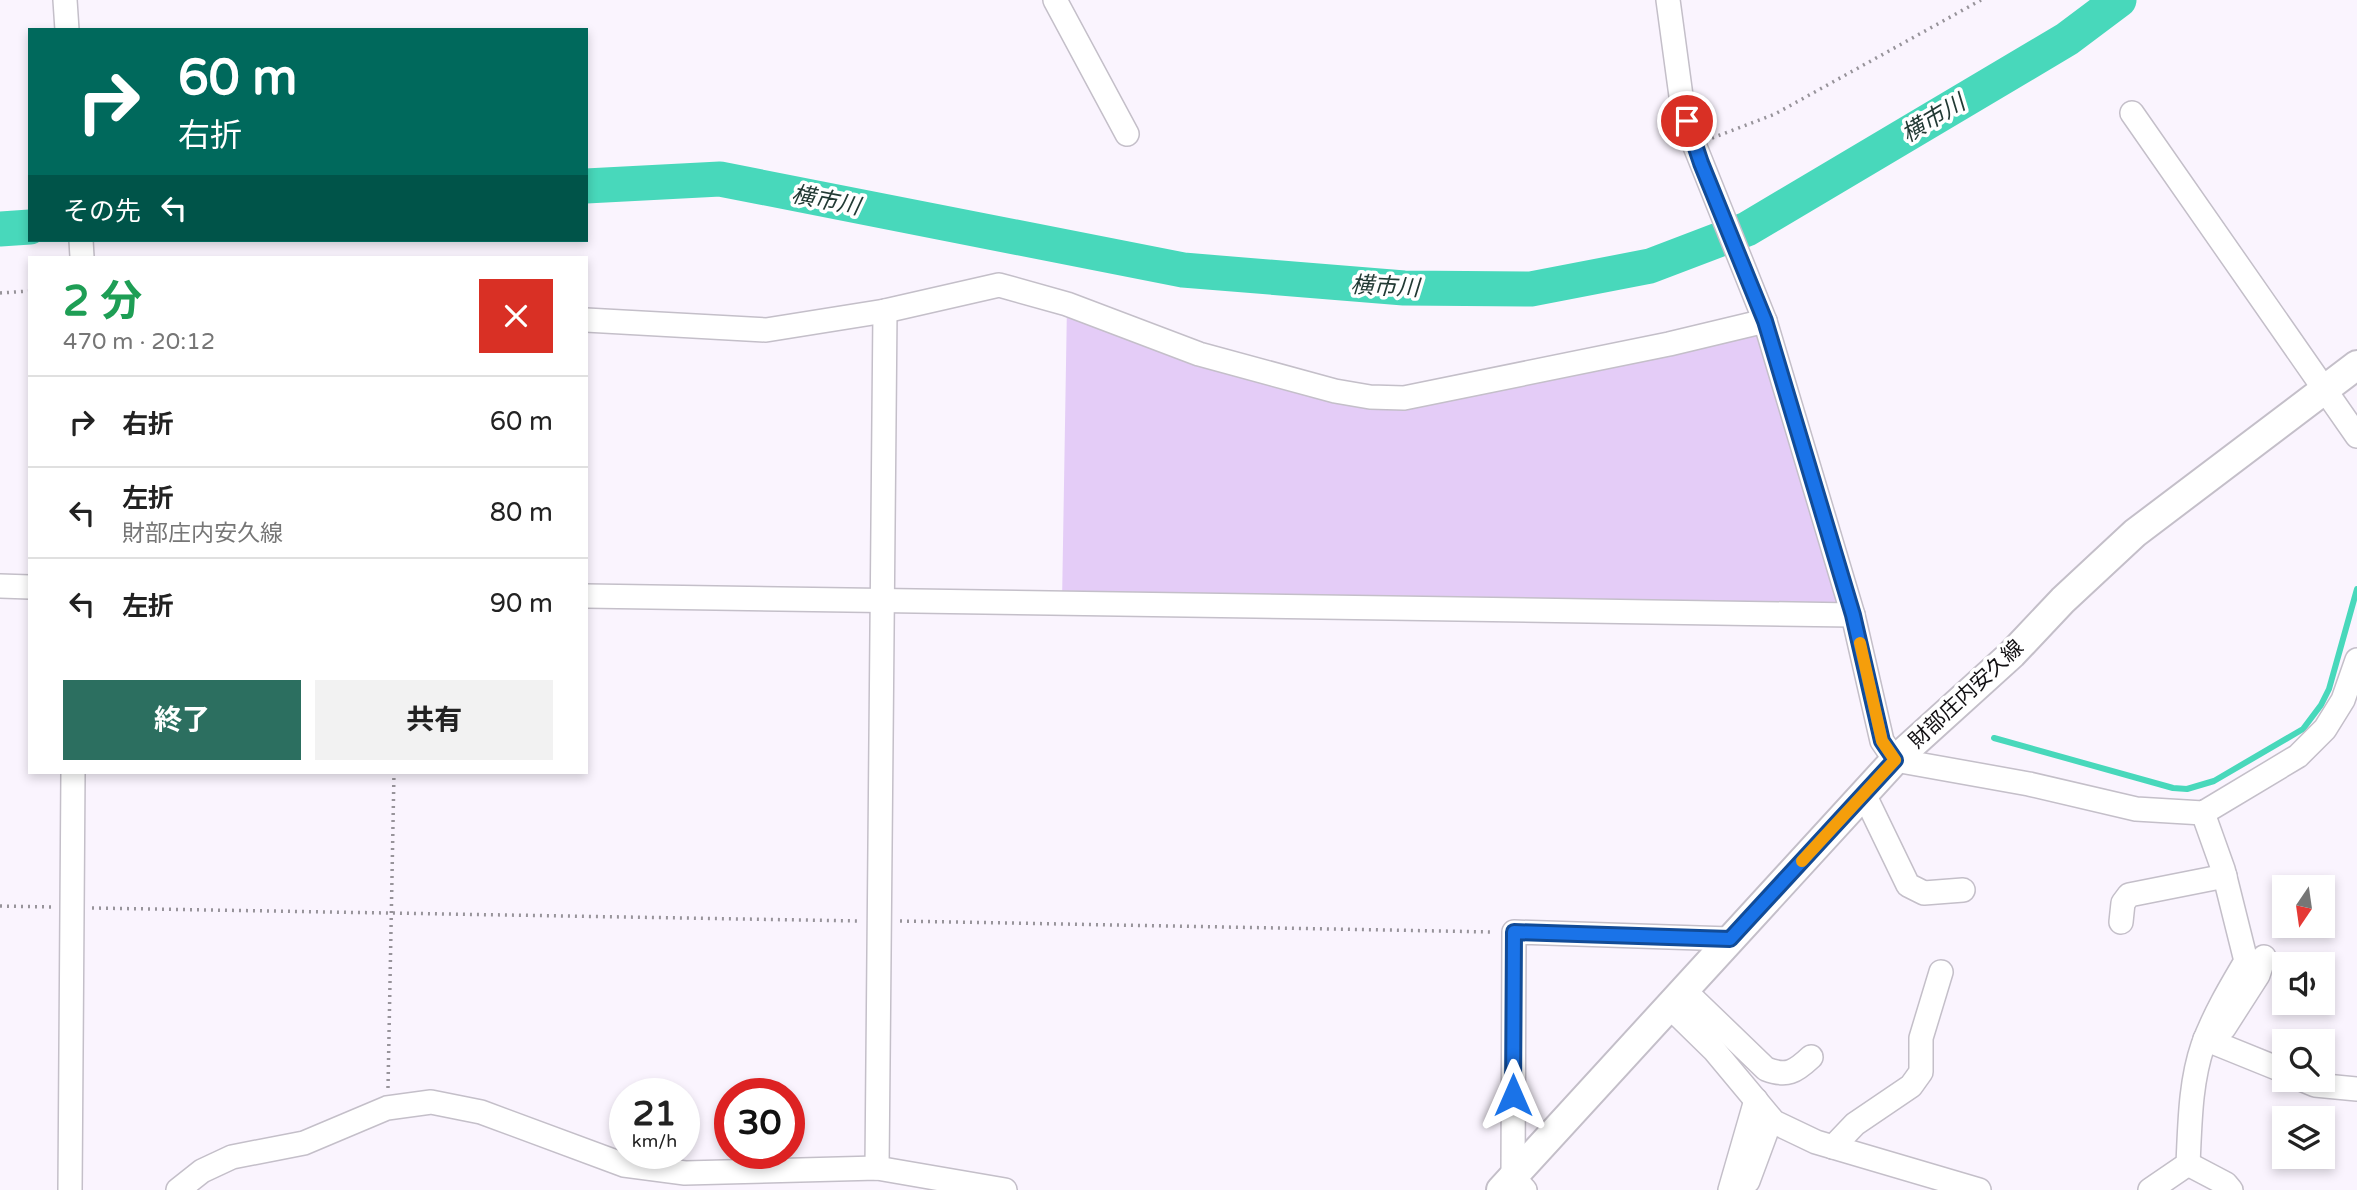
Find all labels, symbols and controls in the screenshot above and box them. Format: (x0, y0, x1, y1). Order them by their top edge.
text: 60 m (178, 49, 297, 108)
icon: right (63, 56, 154, 147)
water label: 横市川 (1897, 88, 1973, 149)
pin (1657, 91, 1717, 151)
icon: arrive (1668, 102, 1706, 140)
text: 右折 (178, 117, 242, 155)
water label: 横市川 (789, 181, 865, 222)
icon: left (155, 189, 193, 227)
text: その先 (63, 196, 141, 227)
water label: 横市川 (1350, 271, 1423, 303)
text: 2 分 (63, 276, 142, 327)
button: close (479, 279, 553, 353)
text: 470 m · 20:12 (63, 328, 215, 356)
icon: right (63, 403, 101, 441)
text: 60 m (490, 406, 553, 437)
text: 右折 (122, 409, 174, 440)
text: 左折 (122, 483, 174, 514)
icon: left (63, 494, 101, 532)
text: 80 m (490, 497, 553, 528)
text: 財部庄内安久線 (122, 520, 283, 548)
icon: left (63, 585, 101, 623)
text: 90 m (490, 588, 553, 619)
text: 左折 (122, 591, 174, 622)
street label: 財部庄内安久線 (1904, 635, 2029, 754)
button: 終了 (63, 680, 301, 760)
button: 共有 (315, 680, 553, 760)
north arrow (2272, 875, 2334, 938)
map controls (2272, 875, 2335, 1169)
button: sound (2272, 952, 2335, 1015)
button: search (2272, 1029, 2335, 1092)
position arrow (1476, 1058, 1550, 1132)
speed limit sign: 30 (714, 1078, 805, 1169)
text: 21 (633, 1093, 676, 1135)
button: layers (2272, 1106, 2335, 1169)
text: km/h (632, 1130, 677, 1152)

